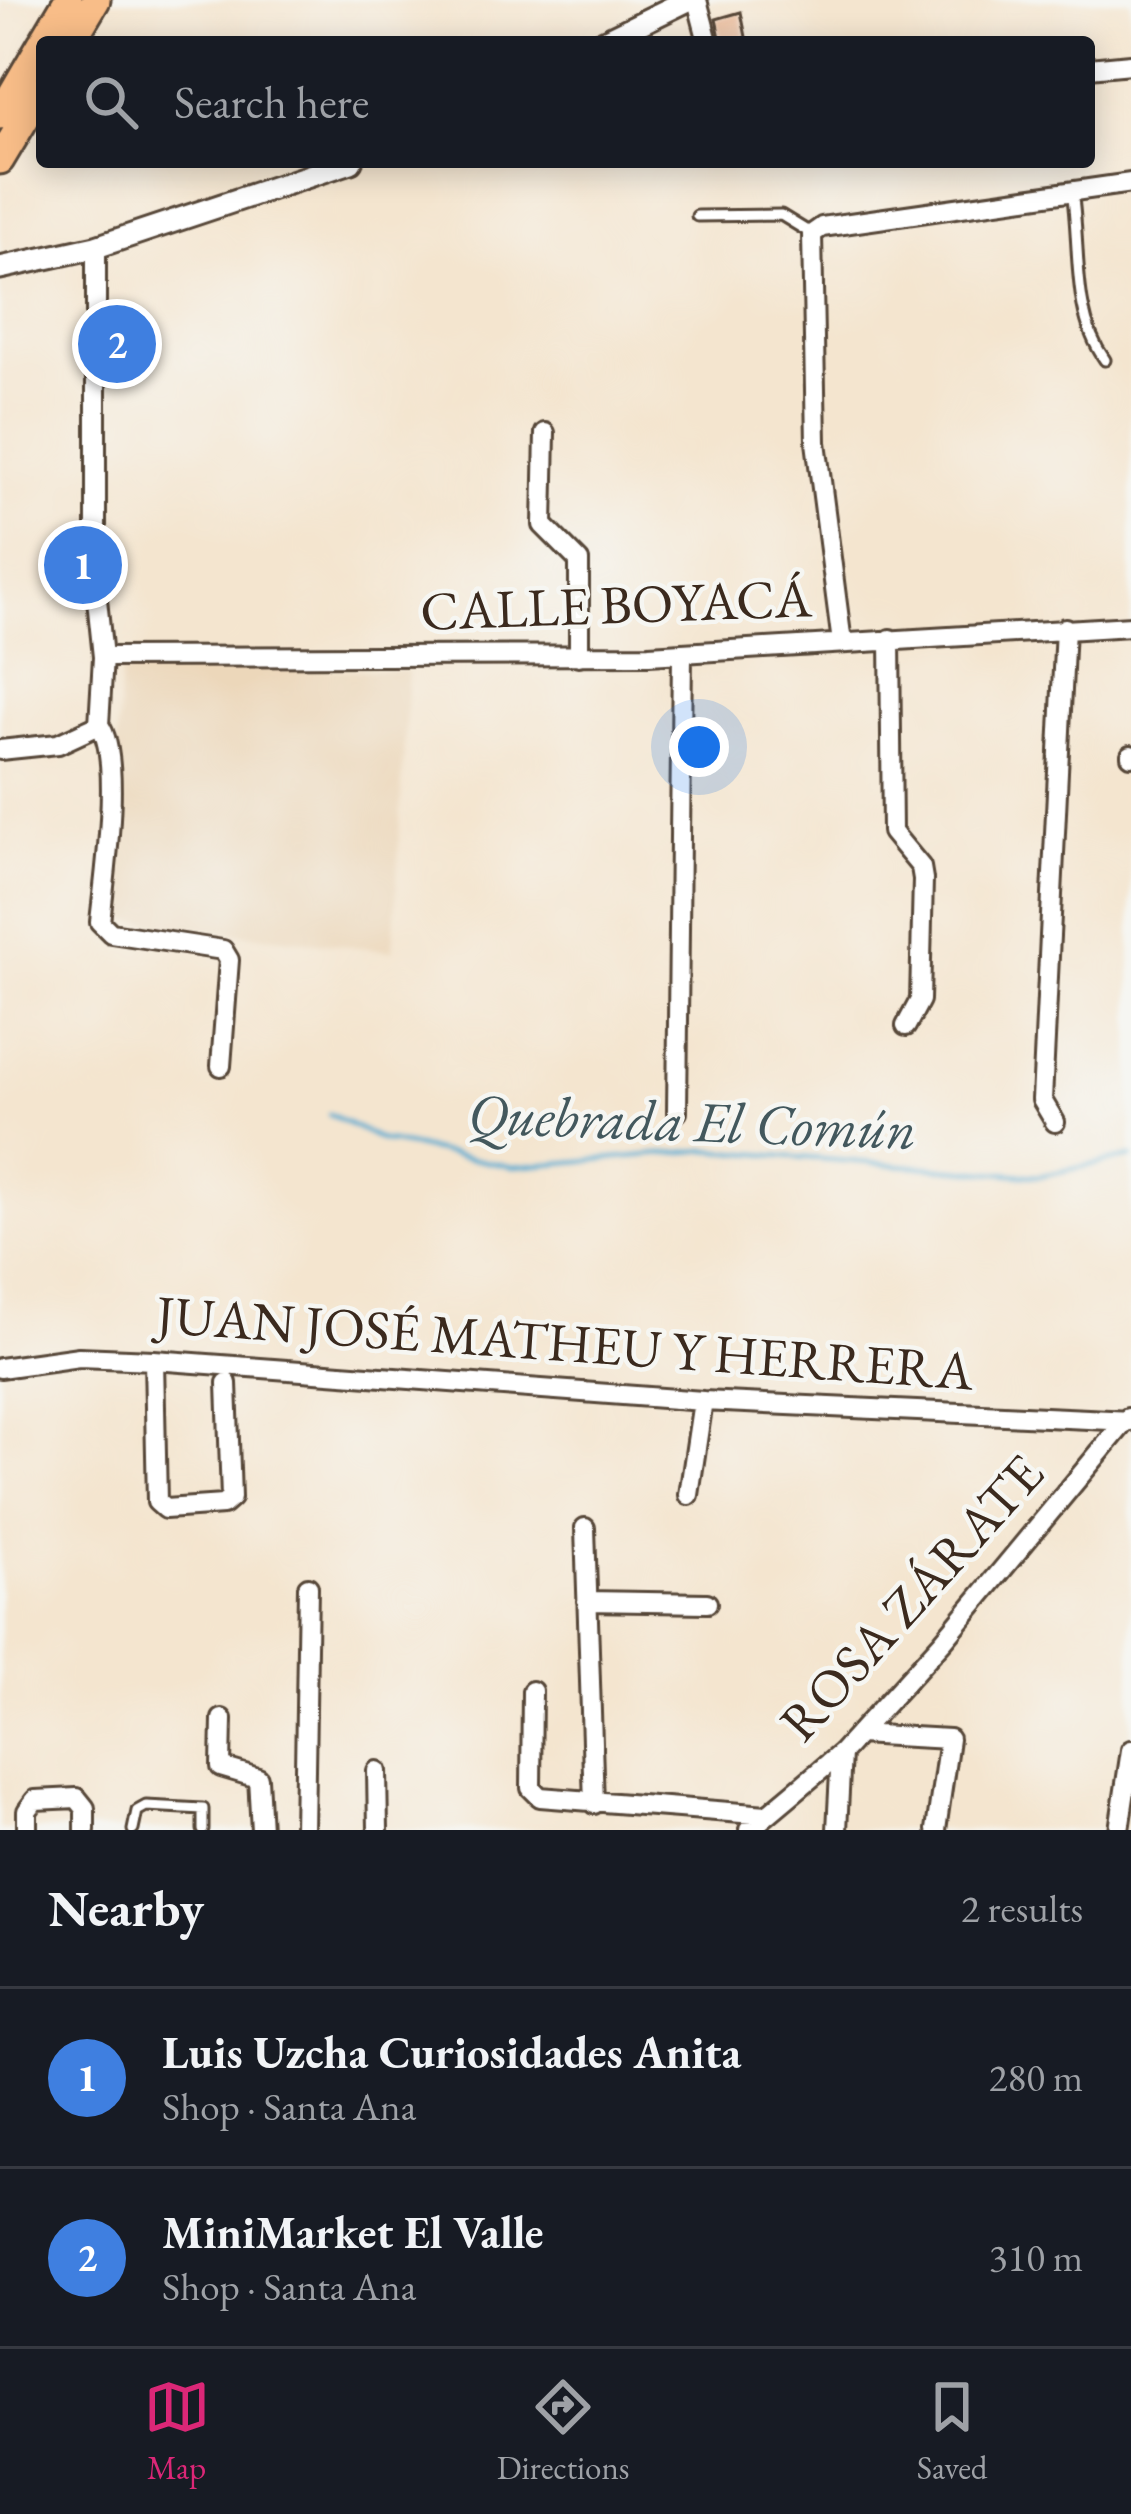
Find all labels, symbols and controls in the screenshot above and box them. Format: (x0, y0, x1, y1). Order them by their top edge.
search box (36, 36, 1095, 168)
icon: search (78, 69, 144, 135)
text: Search here (174, 73, 369, 131)
pin: 2 (78, 299, 156, 389)
pin: 1 (44, 520, 122, 610)
street label: CALLE BOYACÁ (419, 562, 814, 646)
your location (669, 717, 729, 777)
water label: Quebrada El Común (467, 1076, 917, 1166)
street label: JUAN JOSÉ MATHEU Y HERRERA (150, 1278, 976, 1406)
street label: ROSA ZÁRATE (764, 1439, 1058, 1755)
text: Nearby (48, 1875, 204, 1941)
text: 2 results (961, 1883, 1083, 1934)
text: Luis Uzcha Curiosidades Anita (162, 2023, 741, 2081)
text: 1 (77, 2052, 97, 2103)
text: 280 m (989, 2052, 1083, 2103)
text: Shop · Santa Ana (162, 2081, 416, 2132)
text: MiniMarket El Valle (162, 2203, 544, 2261)
text: 2 (77, 2232, 97, 2283)
text: 310 m (989, 2232, 1083, 2283)
text: Shop · Santa Ana (162, 2261, 416, 2312)
tab: Map (144, 2374, 210, 2489)
tab: Directions (497, 2374, 630, 2489)
tab: Saved (917, 2374, 987, 2489)

